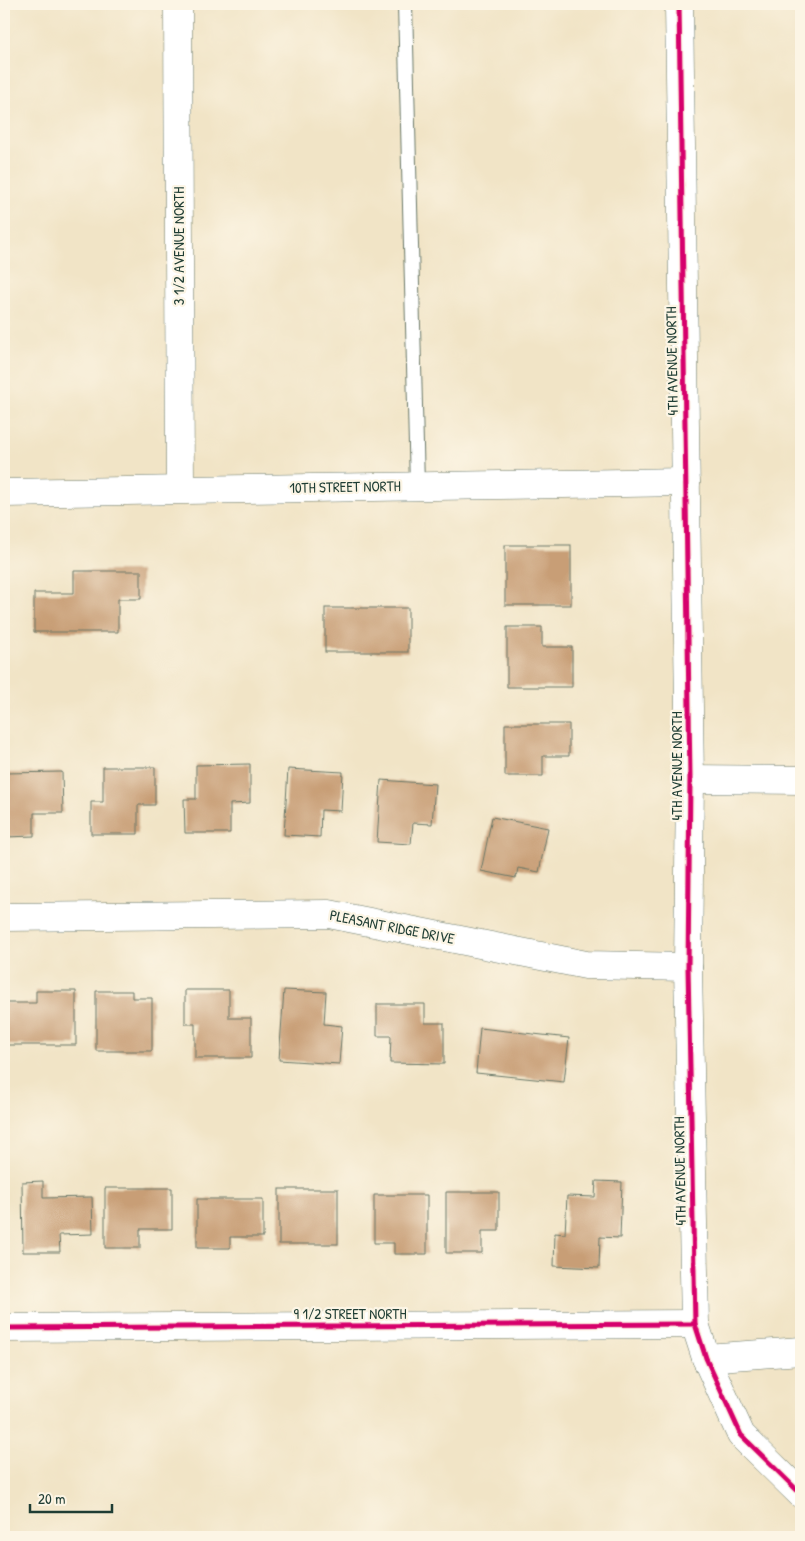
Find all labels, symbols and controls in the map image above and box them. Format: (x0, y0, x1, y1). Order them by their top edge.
street label: 3 1/2 AVENUE NORTH (168, 187, 189, 305)
street label: 4TH AVENUE NORTH (660, 306, 683, 416)
street label: 10TH STREET NORTH (289, 475, 401, 498)
street label: 4TH AVENUE NORTH (666, 712, 687, 820)
street label: PLEASANT RIDGE DRIVE (328, 904, 457, 949)
street label: 4TH AVENUE NORTH (668, 1116, 691, 1226)
street label: 9 1/2 STREET NORTH (294, 1303, 406, 1324)
scale bar (30, 1481, 112, 1513)
text: 20 m (38, 1488, 65, 1509)

